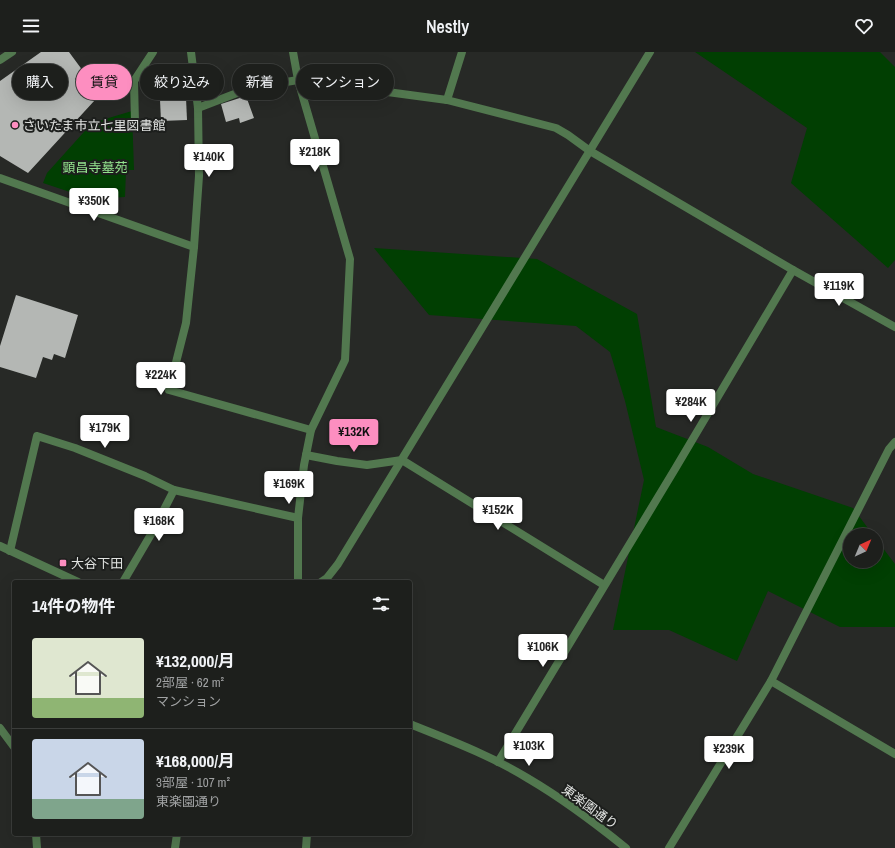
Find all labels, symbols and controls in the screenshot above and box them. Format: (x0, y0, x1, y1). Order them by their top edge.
text: Nestly (426, 14, 469, 39)
icon: menu (20, 15, 42, 37)
icon: heart (853, 15, 875, 37)
chip: 購入 (12, 64, 68, 100)
chip: 賃貸 (76, 64, 132, 100)
chip: 絞り込み (140, 64, 224, 100)
chip: 新着 (232, 64, 288, 100)
chip: マンション (296, 64, 394, 100)
place label: さいたま市立七里図書館 (23, 117, 166, 134)
marker: さいたま市立七里図書館 (10, 120, 20, 130)
pin: ¥218K (287, 139, 343, 173)
text: ¥218K (299, 143, 331, 160)
pin: ¥140K (181, 144, 237, 178)
text: ¥140K (193, 148, 225, 165)
park label: 顕昌寺墓苑 (62, 159, 128, 176)
pin: ¥350K (66, 188, 122, 222)
text: ¥350K (78, 192, 110, 209)
pin: ¥119K (811, 273, 867, 307)
text: ¥119K (824, 277, 854, 294)
pin: ¥224K (133, 362, 189, 396)
text: ¥224K (145, 366, 177, 383)
pin: ¥284K (663, 389, 719, 423)
text: ¥284K (675, 393, 707, 410)
pin: ¥179K (77, 415, 133, 449)
text: ¥179K (89, 419, 121, 436)
pin: ¥132K (326, 419, 382, 453)
text: ¥132K (338, 423, 370, 440)
pin: ¥169K (261, 471, 317, 505)
text: ¥169K (273, 475, 305, 492)
pin: ¥152K (470, 497, 526, 531)
text: ¥152K (482, 501, 514, 518)
pin: ¥168K (131, 508, 187, 542)
text: ¥168K (143, 512, 175, 529)
north arrow (843, 528, 883, 568)
map controls (843, 528, 883, 568)
place label: 大谷下田 (71, 555, 123, 572)
marker: 大谷下田 (58, 558, 68, 568)
icon: filters (370, 593, 392, 615)
text: 14件の物件 (32, 594, 116, 617)
pin: ¥106K (515, 634, 571, 668)
text: ¥106K (527, 638, 559, 655)
text: ¥132,000/月 (156, 649, 235, 672)
icon: home (64, 654, 112, 702)
text: 2部屋 · 62 m² (156, 674, 224, 691)
text: マンション (156, 693, 221, 710)
pin: ¥103K (501, 733, 557, 767)
pin: ¥239K (701, 736, 757, 770)
text: ¥103K (513, 737, 545, 754)
text: ¥239K (713, 740, 745, 757)
text: ¥168,000/月 (156, 749, 235, 772)
icon: home (64, 755, 112, 803)
text: 3部屋 · 107 m² (156, 774, 230, 791)
street label: 東楽園通り (559, 781, 621, 833)
text: 東楽園通り (156, 793, 221, 810)

